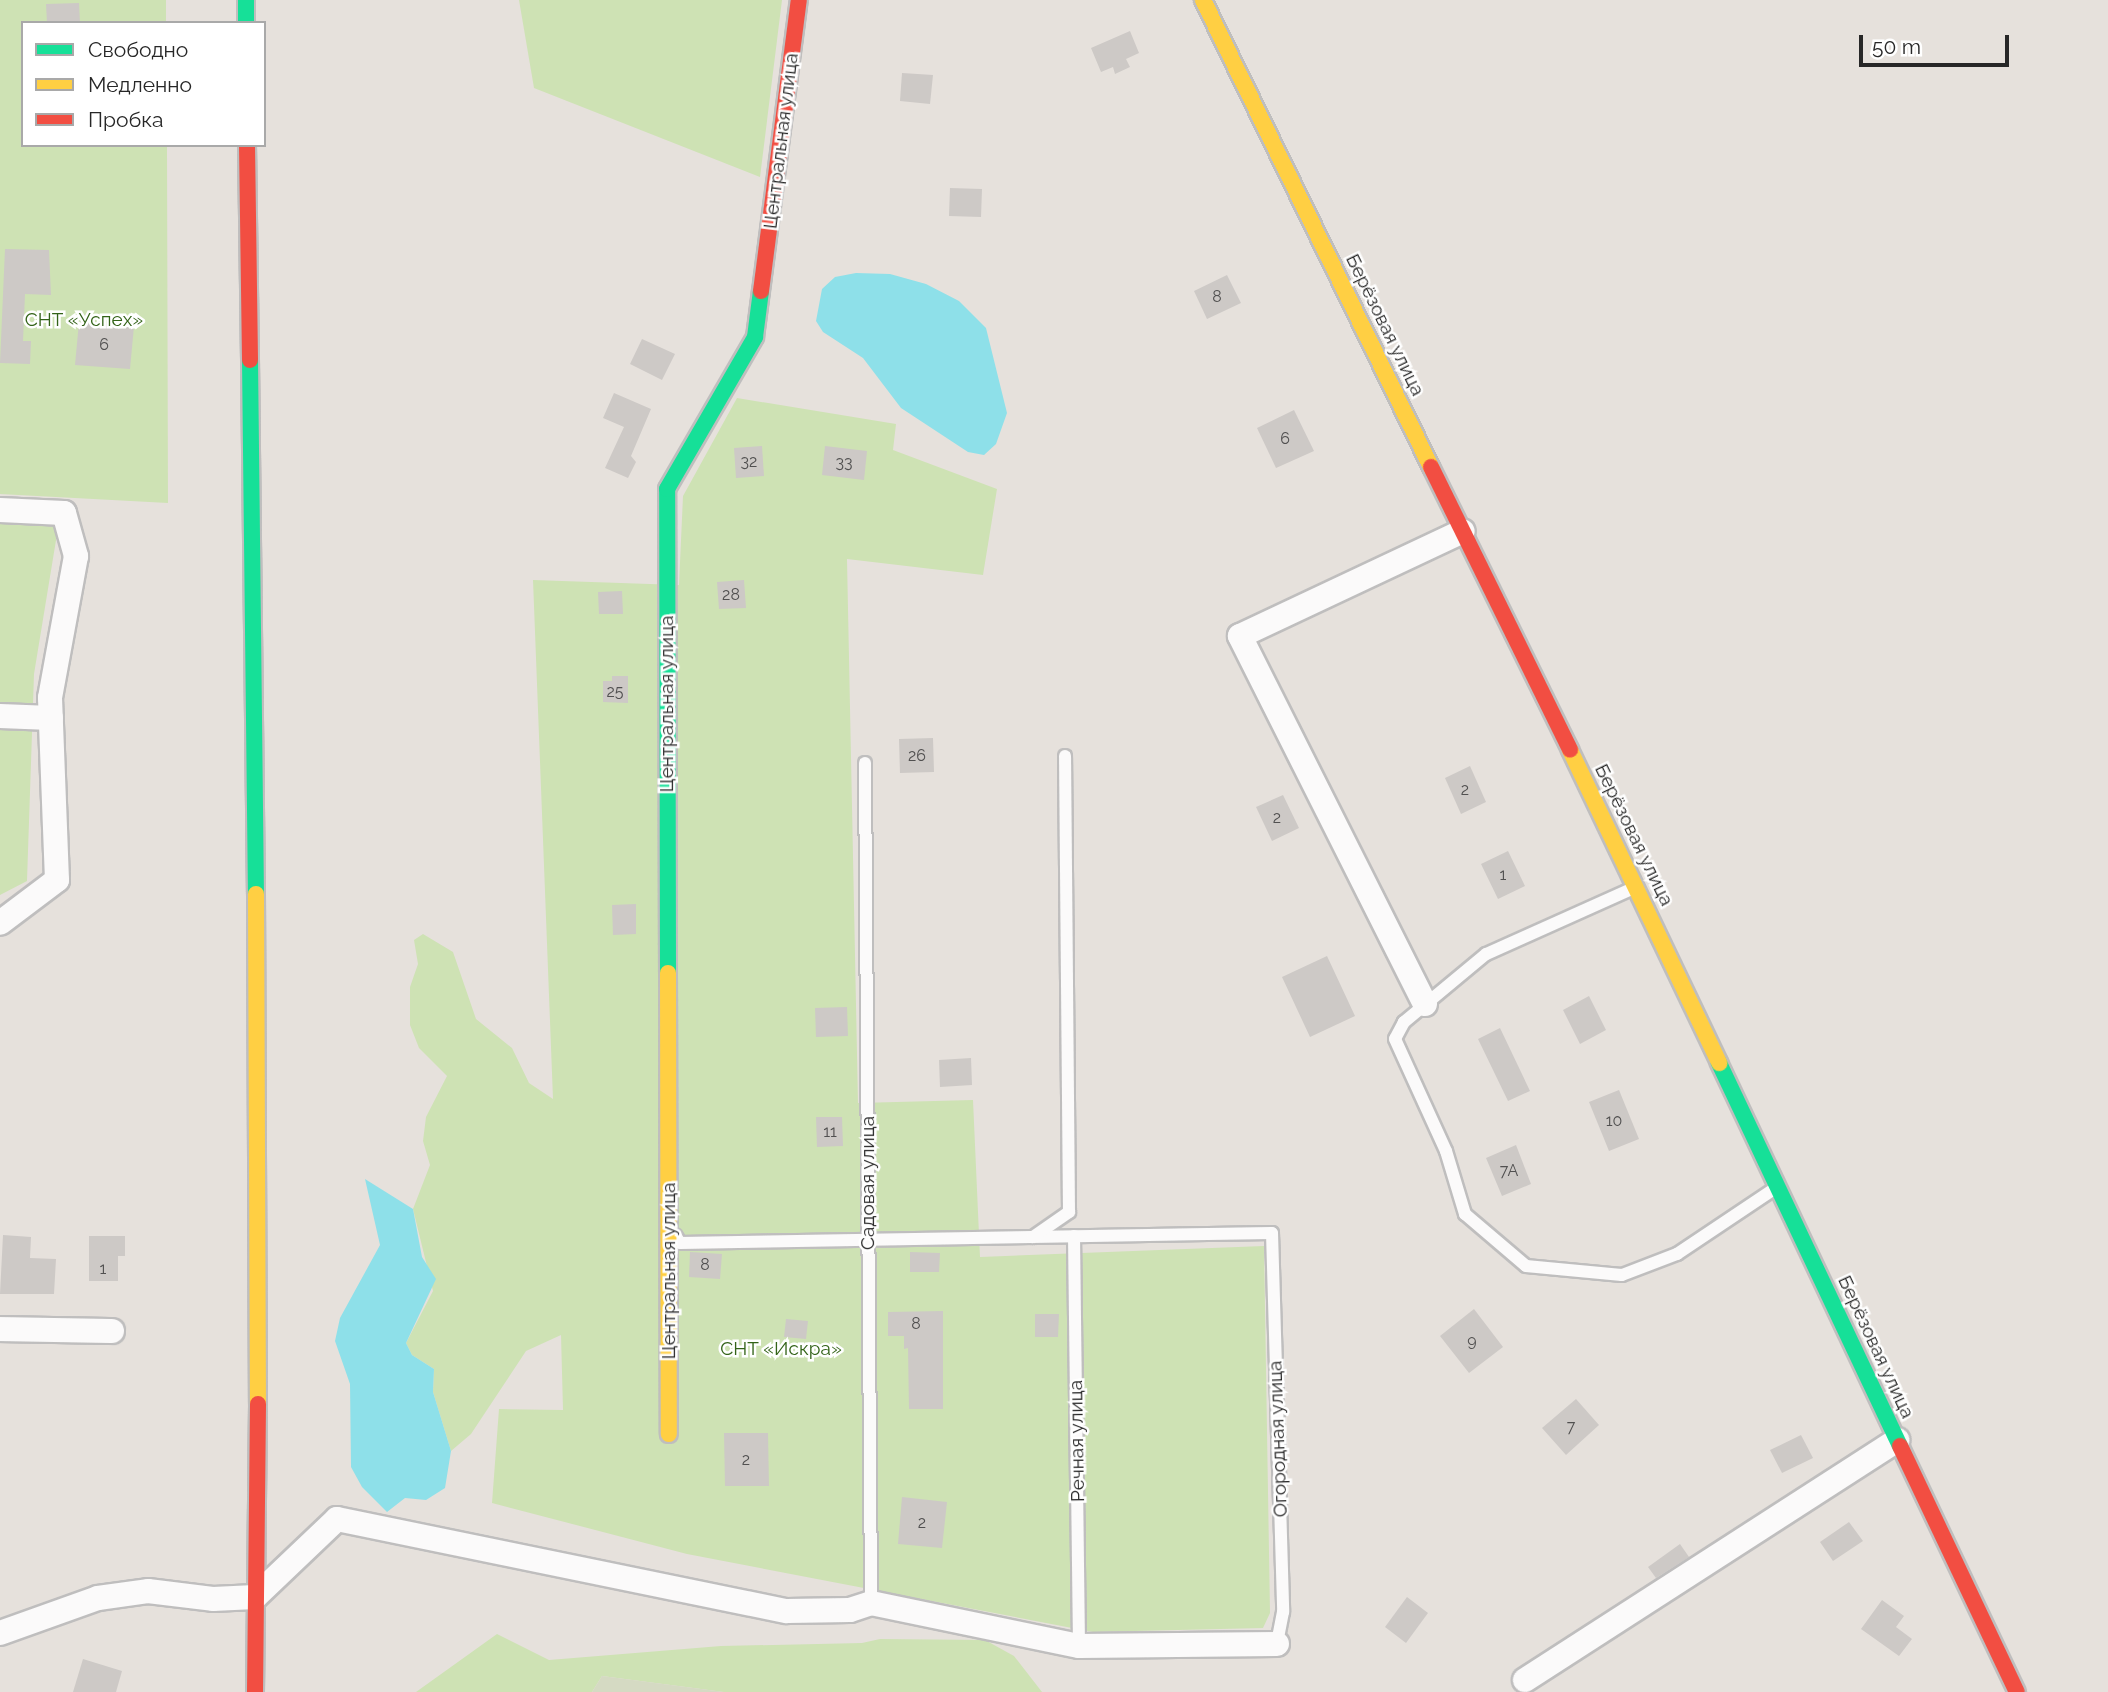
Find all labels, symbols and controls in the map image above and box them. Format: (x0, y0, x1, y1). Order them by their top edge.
legend (21, 21, 266, 147)
scale bar (1863, 21, 2014, 65)
text: 50 m (1872, 34, 1921, 59)
text: Свободно (88, 37, 188, 62)
street label: Центральная улица (759, 52, 803, 230)
text: Медленно (88, 72, 192, 97)
text: Пробка (88, 107, 164, 132)
street label: Берёзовая улица (1341, 250, 1429, 400)
house number: 8 (1212, 287, 1222, 307)
park label: СНТ «Успех» (25, 309, 143, 331)
house number: 6 (99, 335, 109, 355)
house number: 6 (1280, 429, 1290, 449)
house number: 32 (741, 452, 757, 472)
house number: 33 (835, 453, 853, 473)
house number: 28 (722, 585, 740, 605)
street label: Центральная улица (656, 615, 678, 793)
house number: 25 (606, 682, 624, 702)
house number: 26 (908, 746, 926, 766)
street label: Берёзовая улица (1590, 760, 1678, 910)
house number: 2 (1461, 780, 1469, 800)
house number: 2 (1273, 808, 1281, 828)
house number: 1 (1500, 865, 1506, 885)
house number: 10 (1606, 1111, 1622, 1131)
street label: Садовая улица (857, 1116, 879, 1250)
house number: 11 (823, 1122, 837, 1142)
house number: 7А (1500, 1161, 1518, 1181)
street label: Центральная улица (658, 1182, 680, 1360)
house number: 8 (700, 1255, 710, 1275)
house number: 1 (100, 1259, 106, 1279)
street label: Берёзовая улица (1833, 1272, 1919, 1422)
house number: 8 (911, 1314, 921, 1334)
house number: 9 (1467, 1331, 1477, 1351)
park label: СНТ «Искра» (720, 1338, 842, 1360)
street label: Огородная улица (1264, 1360, 1292, 1518)
street label: Речная улица (1065, 1379, 1089, 1503)
house number: 7 (1567, 1417, 1575, 1437)
house number: 2 (742, 1450, 750, 1470)
house number: 2 (918, 1513, 926, 1533)

